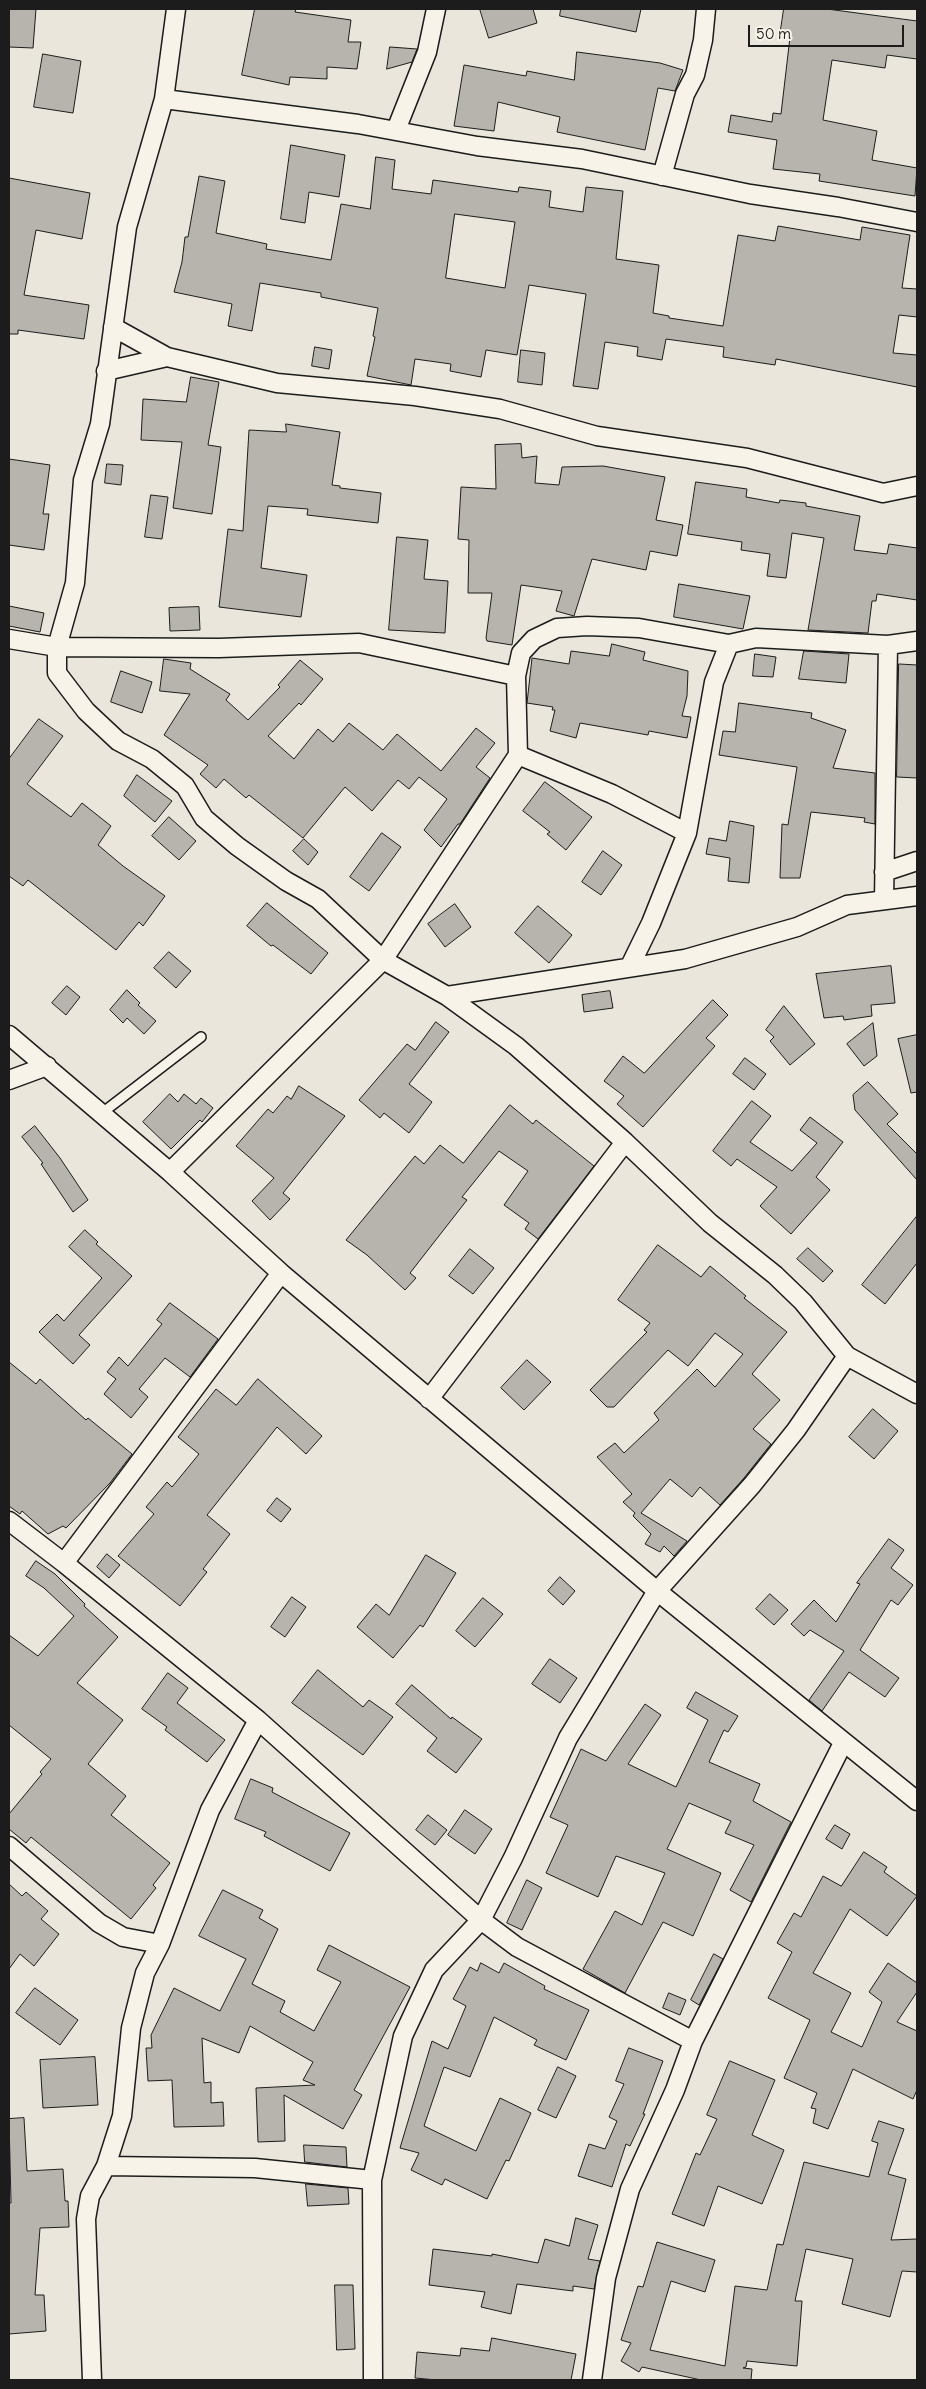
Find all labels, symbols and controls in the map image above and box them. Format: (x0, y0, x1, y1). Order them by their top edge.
scale bar (751, 15, 907, 47)
text: 50 m (756, 24, 791, 43)

